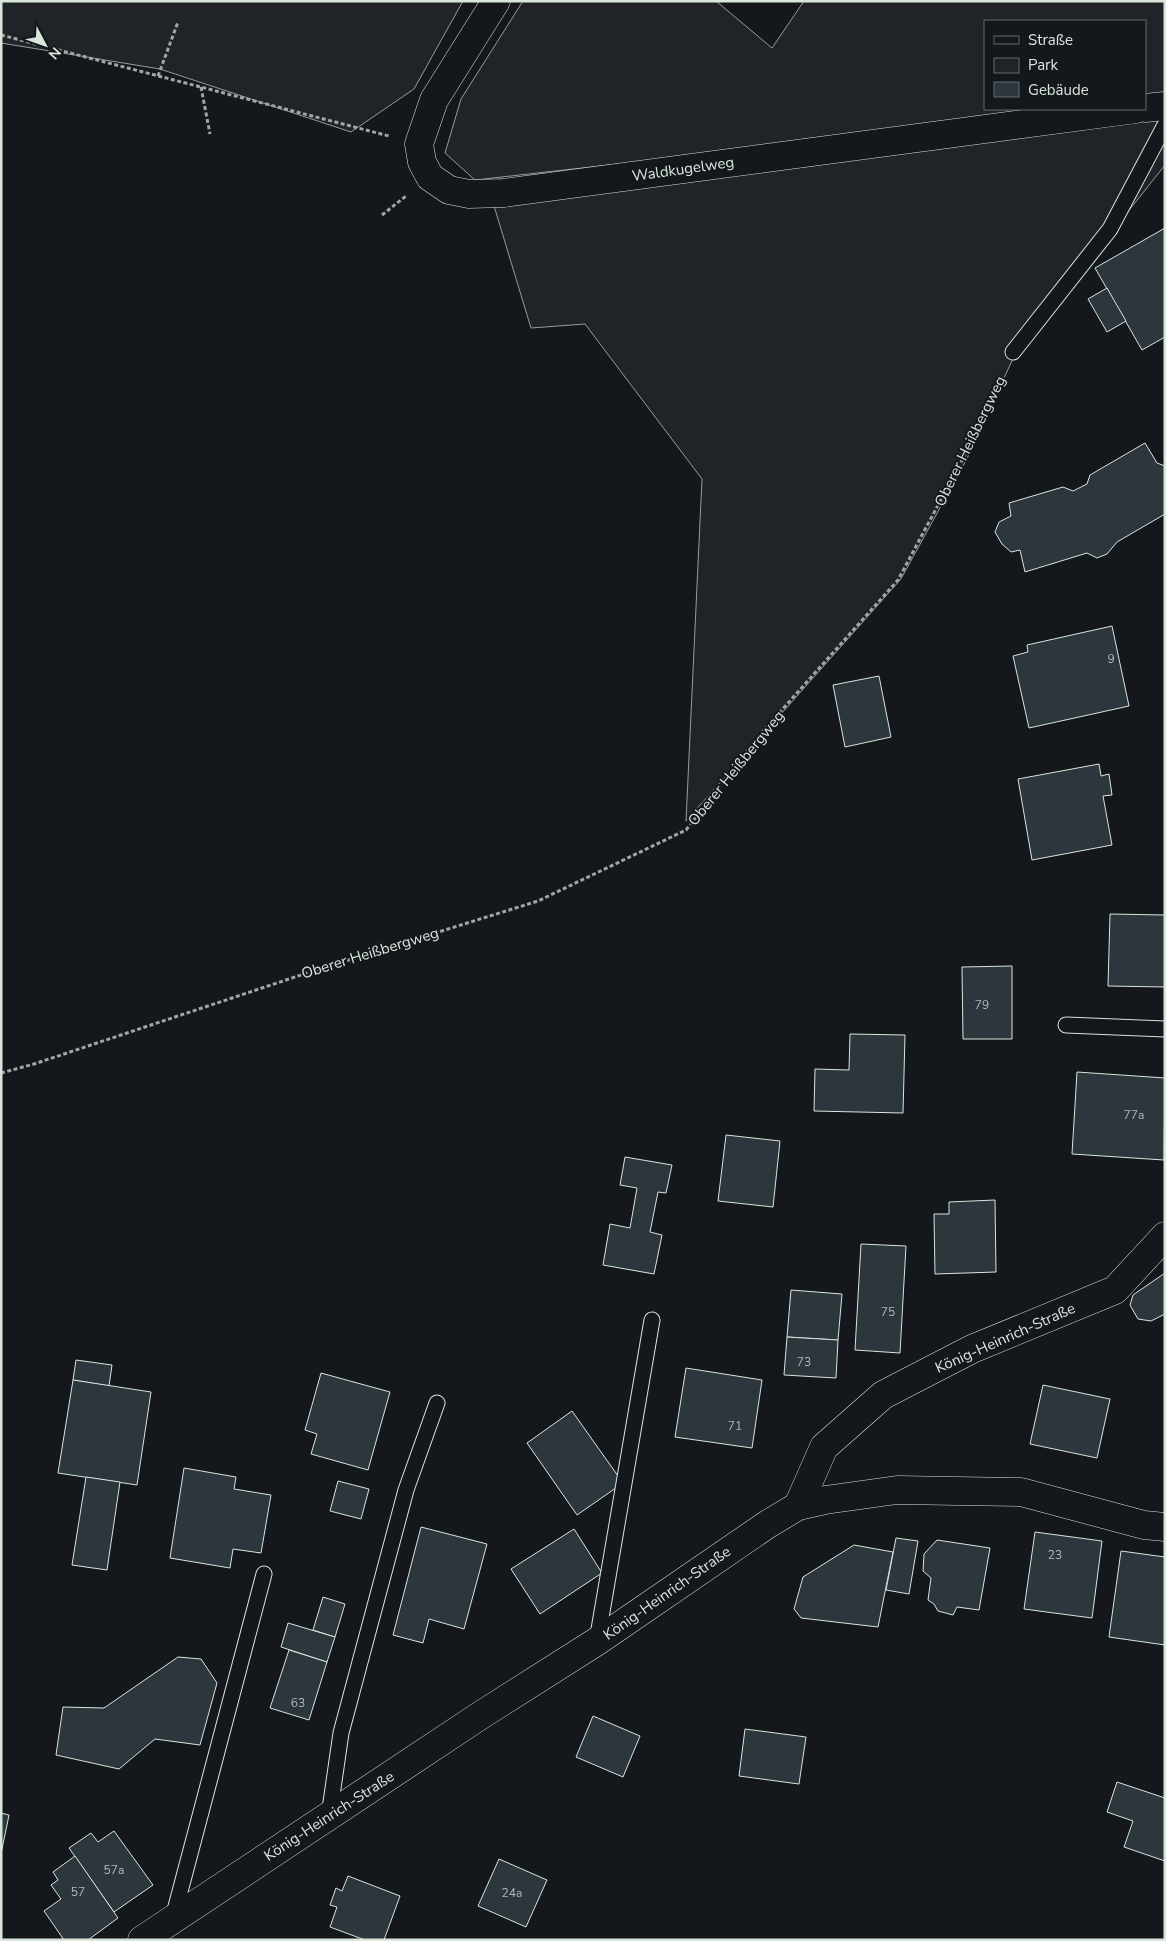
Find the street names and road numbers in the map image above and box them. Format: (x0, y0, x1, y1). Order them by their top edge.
street label: Waldkugelweg (631, 152, 735, 186)
street label: Oberer Heißbergweg (930, 372, 1010, 510)
street label: Oberer Heißbergweg (683, 706, 789, 830)
street label: Oberer Heißbergweg (299, 923, 441, 983)
street label: König-Heinrich-Straße (932, 1298, 1078, 1378)
street label: König-Heinrich-Straße (599, 1541, 735, 1645)
street label: König-Heinrich-Straße (260, 1766, 398, 1866)

